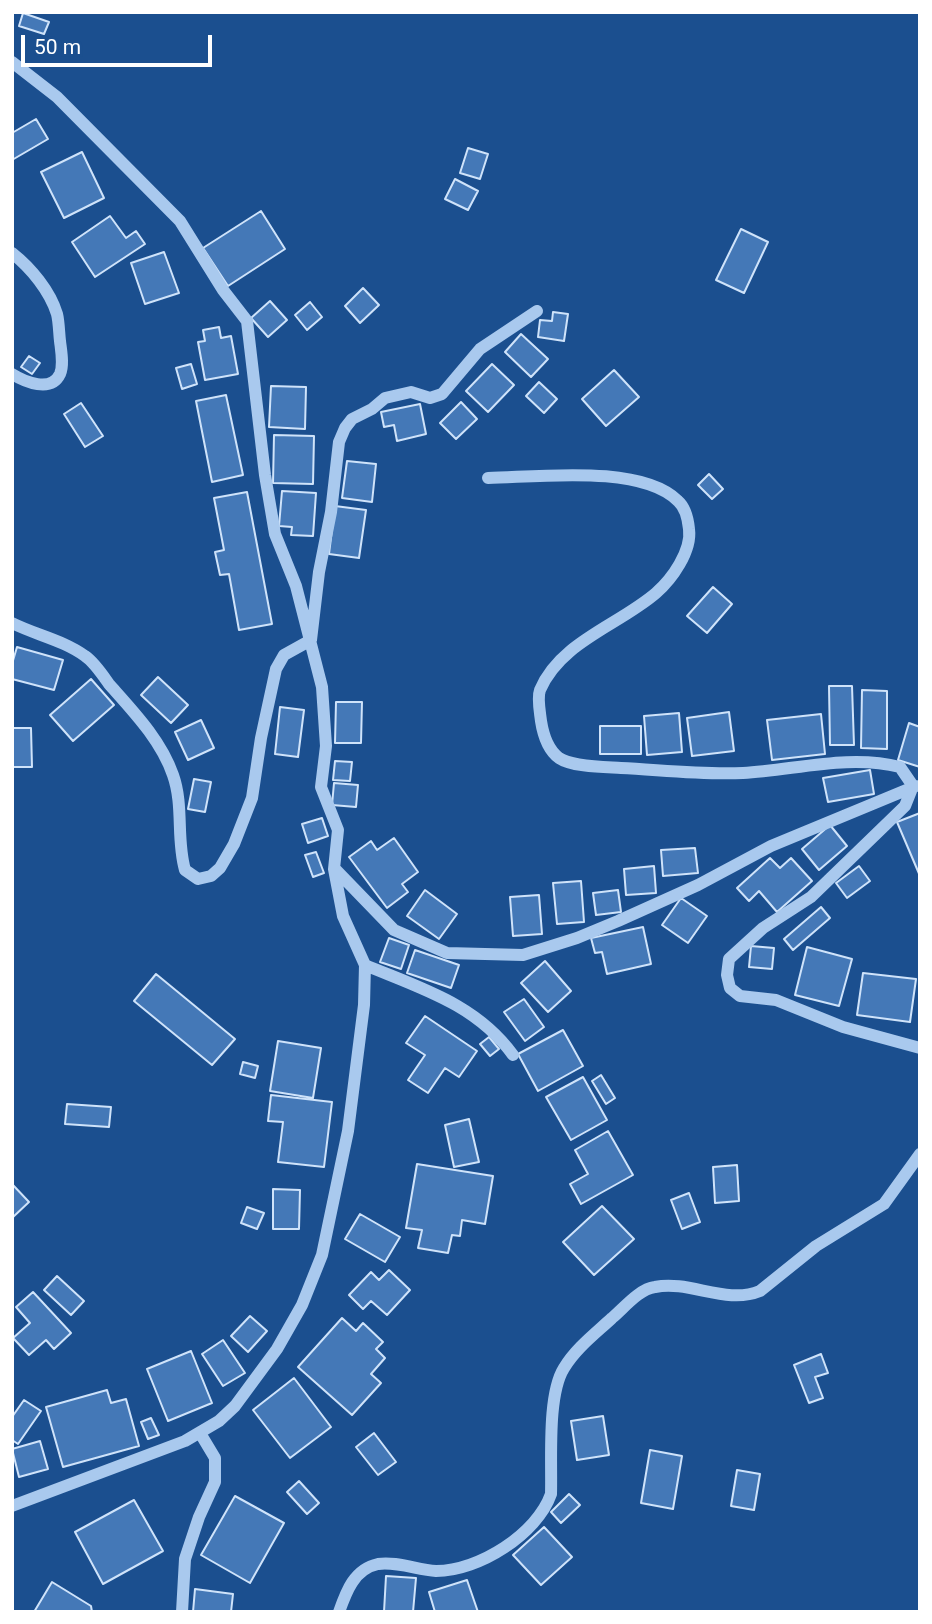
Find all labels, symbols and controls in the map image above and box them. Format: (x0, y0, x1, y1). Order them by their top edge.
scale bar (24, 21, 215, 65)
text: 50 m (34, 35, 81, 59)

